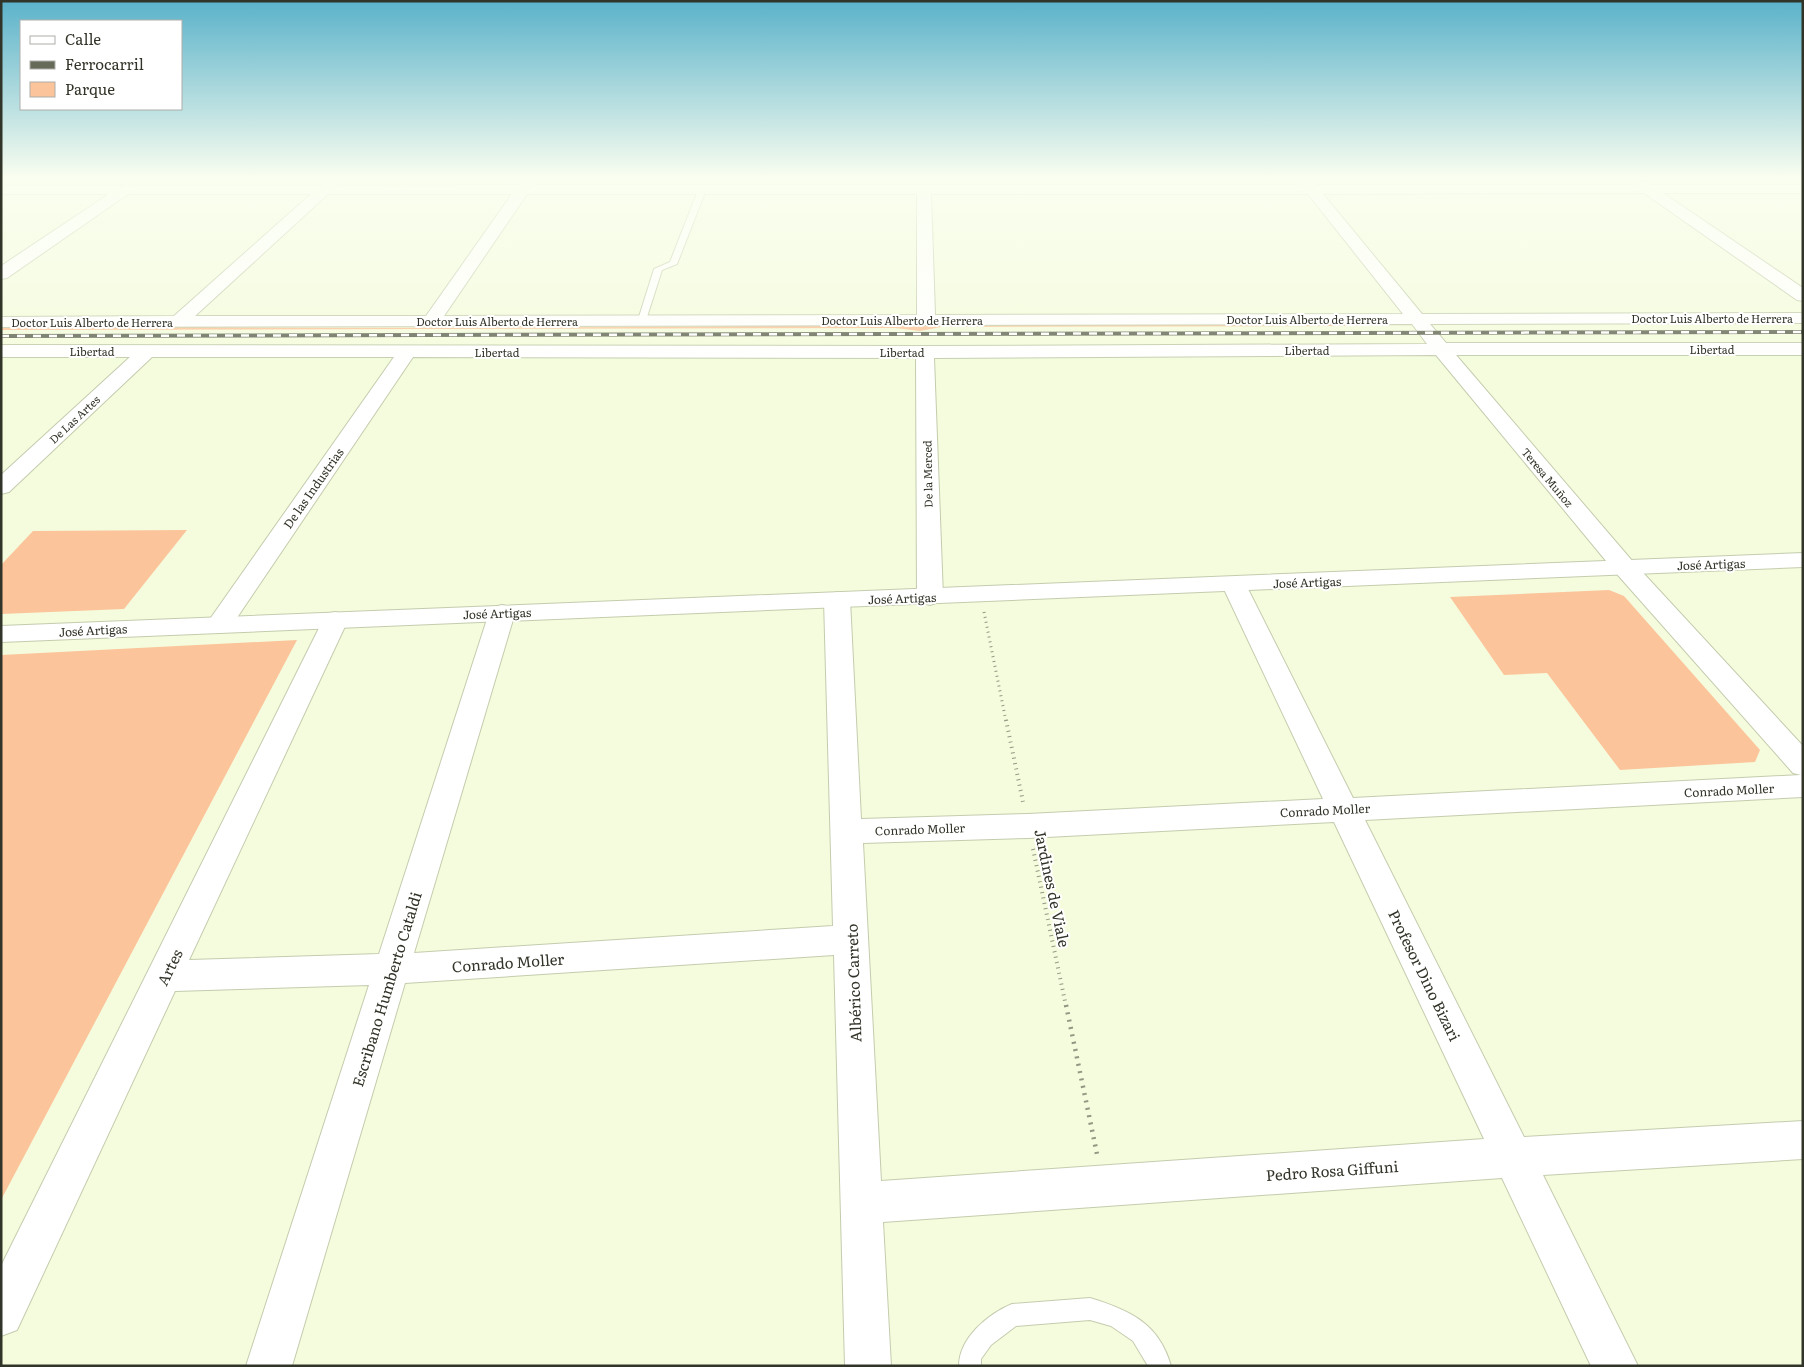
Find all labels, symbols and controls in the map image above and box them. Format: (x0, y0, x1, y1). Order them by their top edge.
legend (20, 20, 182, 110)
text: Calle (65, 27, 101, 50)
text: Ferrocarril (65, 52, 144, 75)
text: Parque (65, 77, 115, 100)
street label: Doctor Luis Alberto de Herrera (1631, 310, 1793, 326)
street label: Doctor Luis Alberto de Herrera (1226, 311, 1388, 327)
street label: Doctor Luis Alberto de Herrera (821, 312, 983, 328)
street label: Doctor Luis Alberto de Herrera (416, 313, 578, 329)
street label: Doctor Luis Alberto de Herrera (11, 314, 173, 330)
street label: Libertad (1690, 341, 1735, 357)
street label: Libertad (1285, 342, 1330, 358)
street label: Libertad (70, 343, 115, 359)
street label: Libertad (475, 344, 520, 360)
street label: Libertad (880, 344, 925, 360)
street label: De Las Artes (45, 391, 103, 447)
street label: De la Merced (918, 440, 936, 508)
street label: De las Industrias (278, 444, 348, 532)
street label: Teresa Muñoz (1518, 444, 1578, 511)
street label: José Artigas (1676, 554, 1746, 574)
street label: José Artigas (1272, 572, 1342, 592)
street label: José Artigas (867, 588, 937, 608)
street label: José Artigas (462, 603, 532, 623)
street label: José Artigas (58, 619, 128, 641)
street label: Conrado Moller (1683, 779, 1775, 801)
street label: Conrado Moller (1279, 799, 1371, 821)
street label: Conrado Moller (875, 818, 966, 840)
street label: Jardines de Viale (1029, 827, 1077, 949)
street label: Escribano Humberto Cataldi (345, 889, 427, 1089)
street label: Profesor Dino Bizari (1383, 905, 1467, 1045)
street label: Albérico Carreto (839, 923, 867, 1043)
street label: Artes (150, 945, 188, 989)
street label: Conrado Moller (451, 947, 565, 977)
street label: Pedro Rosa Giffuni (1265, 1154, 1399, 1186)

